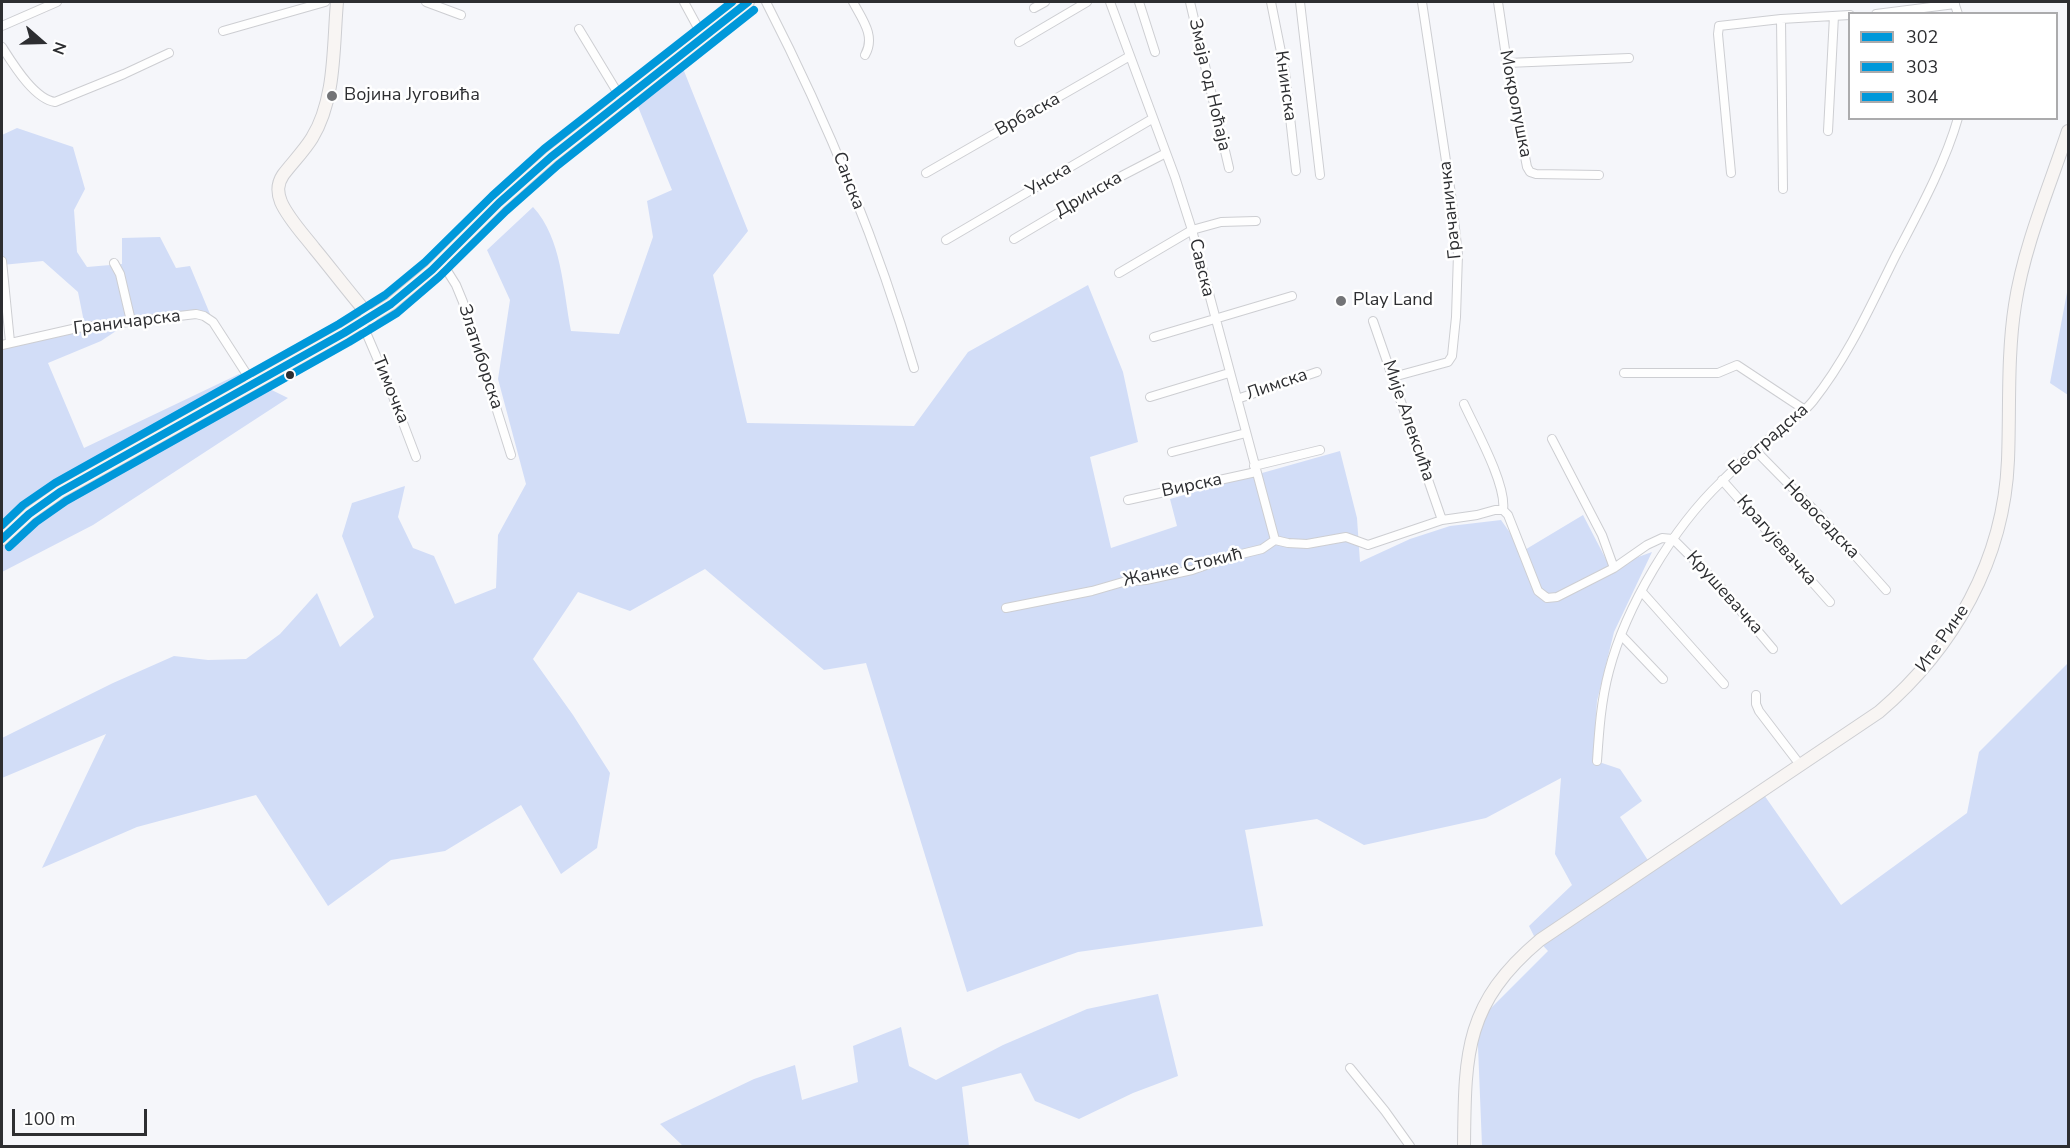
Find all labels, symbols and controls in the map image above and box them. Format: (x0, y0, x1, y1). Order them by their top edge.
north arrow (12, 12, 72, 72)
legend (1848, 12, 2058, 120)
street label: Змаја од Ноћаја (1183, 17, 1235, 153)
text: 302 (1906, 25, 1938, 49)
text: N (47, 39, 71, 58)
street label: Мокролушка (1494, 48, 1536, 160)
street label: Книнска (1269, 49, 1301, 123)
text: 303 (1906, 55, 1938, 79)
place label: Војина Југовића (344, 85, 480, 107)
text: 304 (1906, 85, 1938, 109)
street label: Врбаска (992, 88, 1064, 142)
marker: Војина Југовића (325, 89, 339, 103)
street label: Санска (827, 149, 869, 213)
street label: Унска (1022, 158, 1076, 202)
street label: Грачаничка (1435, 160, 1467, 260)
street label: Дринска (1052, 167, 1126, 223)
street label: Савска (1183, 237, 1219, 299)
place label: Play Land (1353, 290, 1433, 312)
marker: Play Land (1334, 294, 1348, 308)
street label: Златиборска (453, 302, 507, 412)
street label: Граничарска (72, 306, 182, 340)
street label: Тимочка (367, 353, 413, 427)
street label: Мије Алексића (1377, 358, 1439, 484)
street label: Лимска (1244, 364, 1310, 406)
unlabelled marker (284, 369, 296, 381)
street label: Београдска (1725, 400, 1813, 480)
street label: Вирска (1160, 469, 1224, 503)
street label: Новосадска (1778, 476, 1864, 564)
street label: Крагујевачка (1731, 492, 1821, 590)
street label: Жанке Стокић (1121, 544, 1245, 592)
street label: Крушевачка (1681, 547, 1767, 639)
street label: Ите Рине (1912, 601, 1974, 677)
scale bar (15, 1097, 150, 1135)
text: 100 m (23, 1107, 75, 1131)

